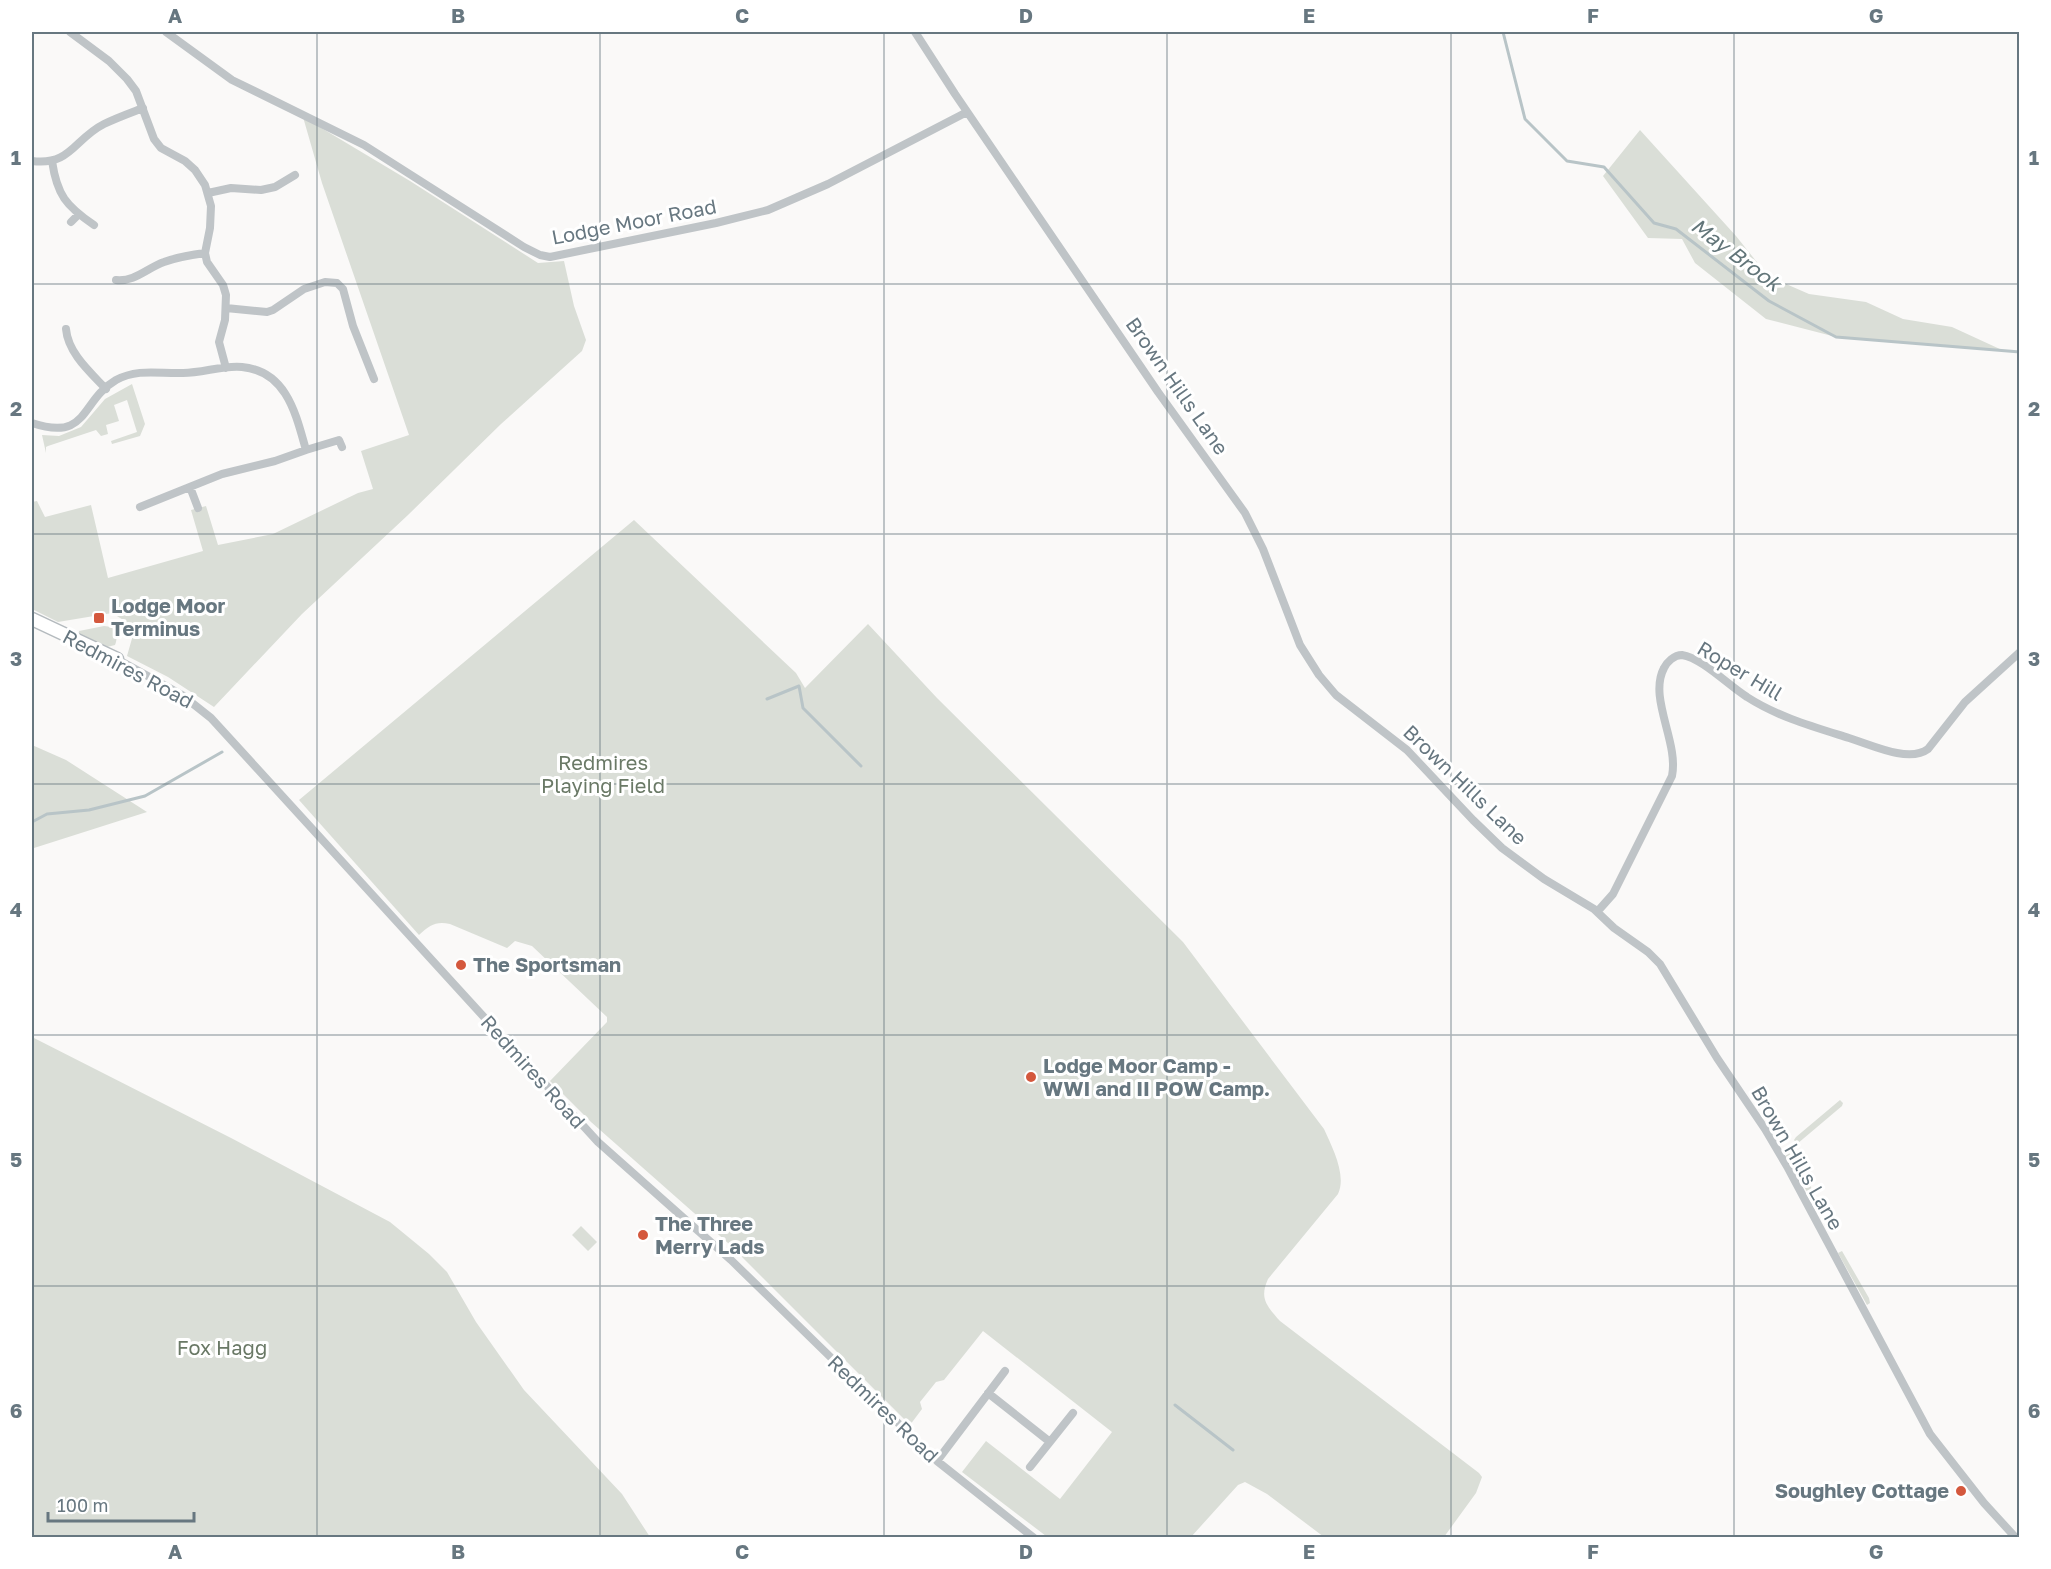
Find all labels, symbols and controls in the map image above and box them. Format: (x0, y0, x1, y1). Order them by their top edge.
text: A (168, 3, 182, 27)
text: B (451, 3, 465, 27)
text: C (735, 3, 749, 27)
text: D (1019, 3, 1033, 27)
text: E (1303, 3, 1315, 27)
text: F (1587, 3, 1599, 27)
text: G (1869, 3, 1883, 27)
text: 1 (11, 145, 21, 169)
text: 1 (2029, 145, 2039, 169)
street label: Lodge Moor Road (549, 193, 718, 249)
water label: May Brook (1687, 212, 1788, 298)
street label: Brown Hills Lane (1122, 312, 1234, 459)
text: 2 (10, 396, 22, 420)
text: 2 (2028, 396, 2040, 420)
place label: Lodge Moor Terminus (111, 593, 226, 640)
marker: Lodge Moor Terminus (92, 611, 106, 625)
street label: Redmires Road (59, 624, 198, 713)
street label: Roper Hill (1693, 635, 1788, 705)
text: 3 (10, 646, 22, 670)
text: 3 (2028, 646, 2040, 670)
street label: Brown Hills Lane (1399, 719, 1532, 849)
park label: Redmires Playing Field (541, 750, 665, 797)
text: 4 (10, 897, 22, 921)
text: 4 (2028, 897, 2040, 921)
place label: The Sportsman (473, 952, 621, 976)
marker: The Sportsman (454, 958, 468, 972)
street label: Redmires Road (477, 1010, 591, 1133)
place label: Lodge Moor Camp - WWI and II POW Camp. (1043, 1053, 1270, 1100)
marker: Lodge Moor Camp - WWI and II POW Camp. (1024, 1070, 1038, 1084)
street label: Brown Hills Lane (1747, 1081, 1849, 1234)
text: 5 (10, 1147, 22, 1171)
text: 5 (2028, 1147, 2040, 1171)
place label: The Three Merry Lads (655, 1211, 764, 1258)
marker: The Three Merry Lads (636, 1228, 650, 1242)
park label: Fox Hagg (177, 1335, 267, 1359)
street label: Redmires Road (824, 1350, 944, 1467)
text: 6 (10, 1398, 22, 1422)
text: 6 (2028, 1398, 2040, 1422)
place label: Soughley Cottage (1775, 1478, 1949, 1502)
marker: Soughley Cottage (1954, 1484, 1968, 1498)
scale bar (48, 1485, 194, 1523)
text: 100 m (57, 1494, 108, 1516)
text: A (168, 1539, 182, 1563)
text: B (451, 1539, 465, 1563)
text: C (735, 1539, 749, 1563)
text: D (1019, 1539, 1033, 1563)
text: E (1303, 1539, 1315, 1563)
text: F (1587, 1539, 1599, 1563)
text: G (1869, 1539, 1883, 1563)

